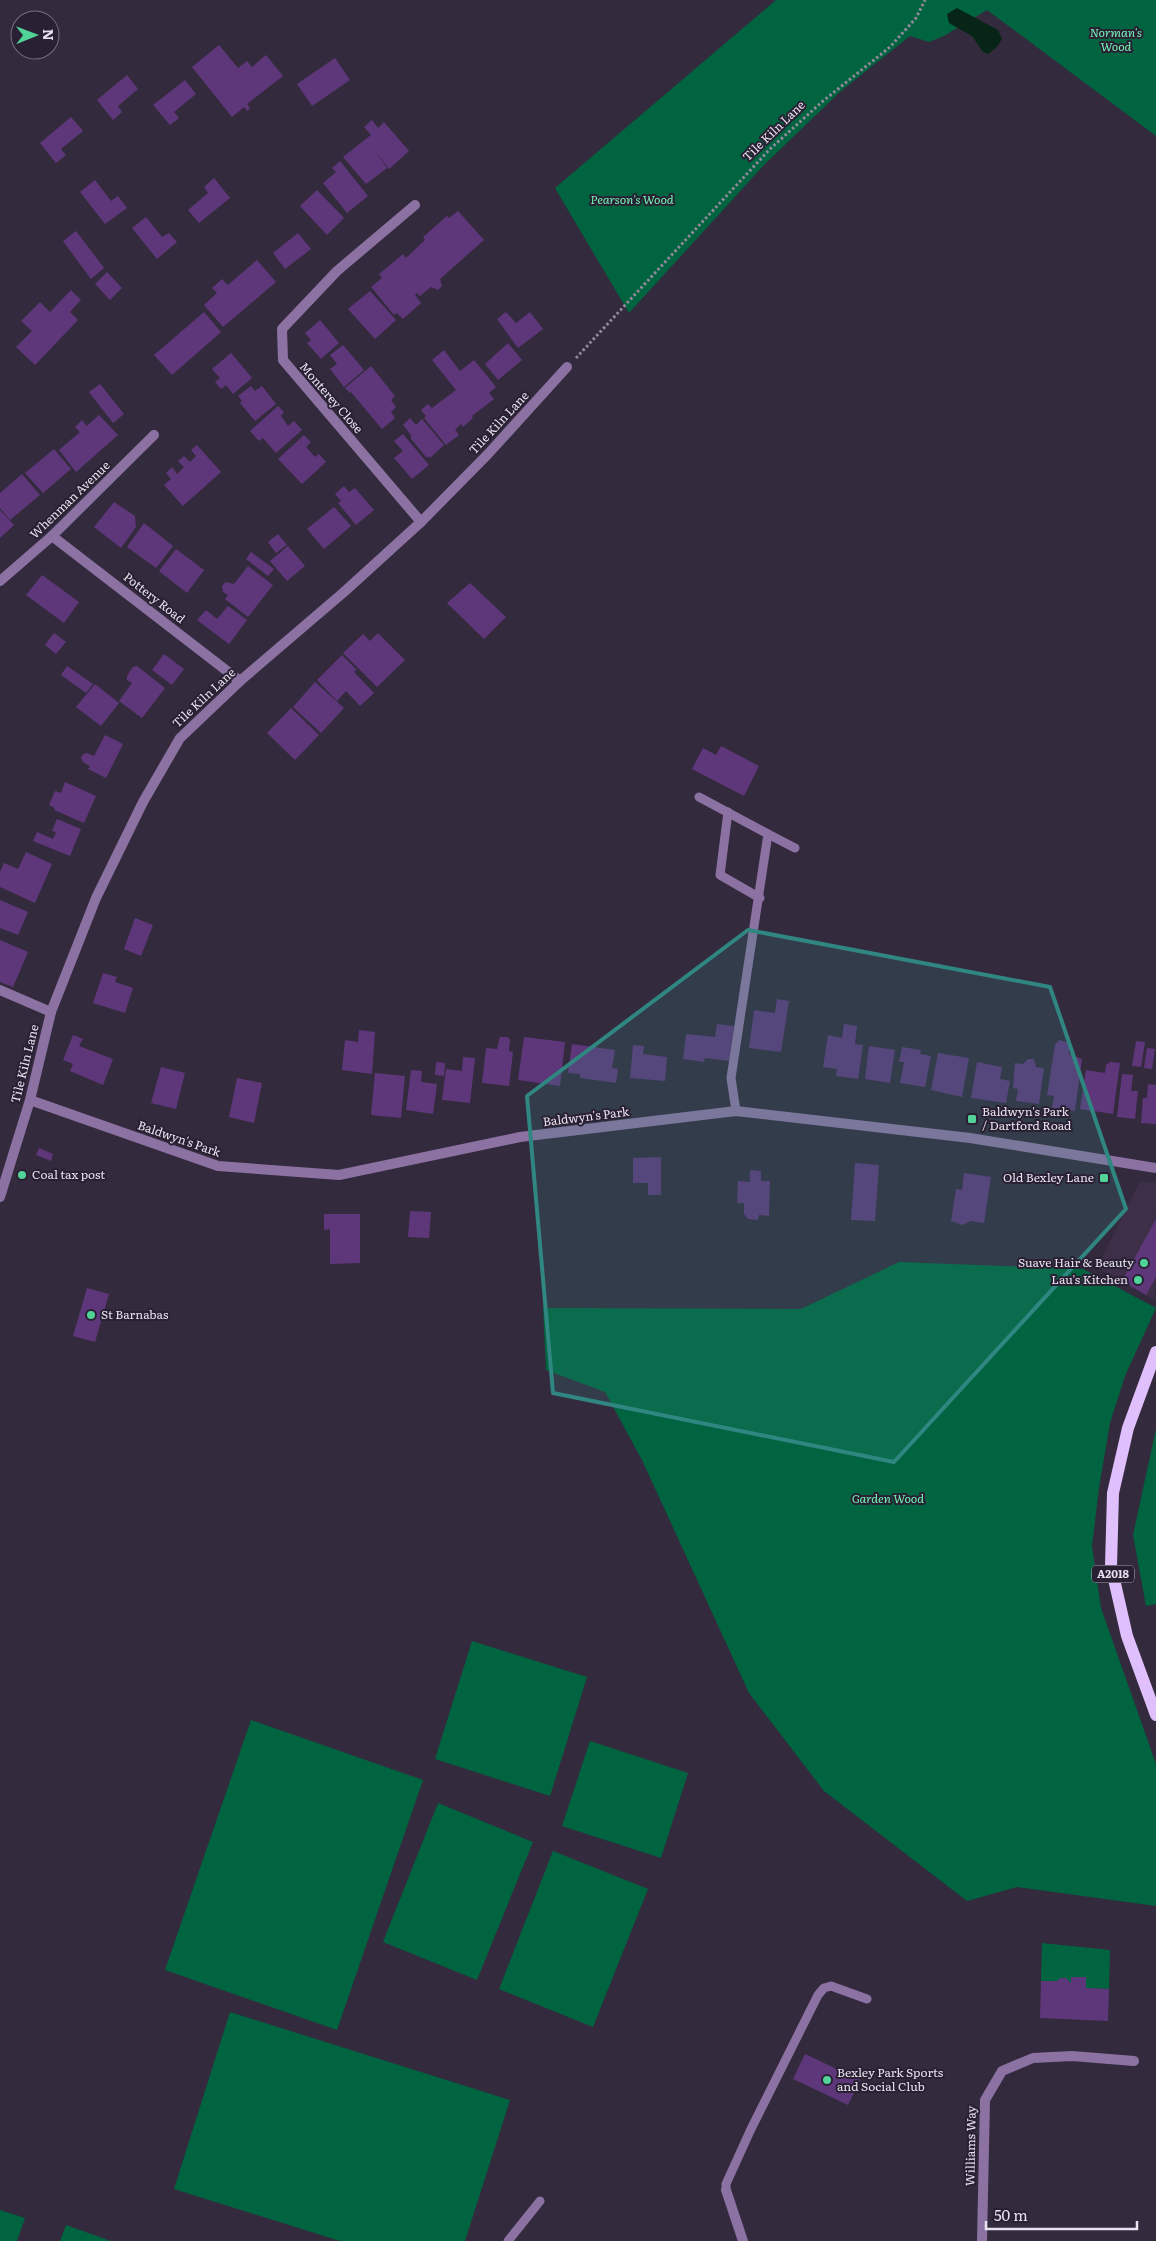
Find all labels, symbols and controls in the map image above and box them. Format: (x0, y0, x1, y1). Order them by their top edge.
north arrow (10, 10, 60, 60)
park label: Norman's Wood (1090, 23, 1142, 55)
text: N (39, 29, 59, 41)
street label: Tile Kiln Lane (738, 96, 809, 165)
park label: Pearson's Wood (590, 190, 674, 208)
street label: Monterey Close (296, 358, 368, 437)
street label: Tile Kiln Lane (464, 387, 532, 458)
street label: Whenman Avenue (25, 456, 113, 542)
street label: Pottery Road (120, 567, 190, 627)
street label: Tile Kiln Lane (168, 663, 239, 731)
street label: Tile Kiln Lane (6, 1022, 43, 1105)
street label: Baldwyn's Park (542, 1102, 631, 1130)
place label: Baldwyn's Park / Dartford Road (982, 1102, 1072, 1134)
marker: Baldwyn's Park / Dartford Road (966, 1113, 978, 1125)
street label: Baldwyn's Park (135, 1115, 224, 1161)
place label: Coal tax post (32, 1165, 105, 1183)
place label: Old Bexley Lane (1003, 1168, 1094, 1186)
marker: Coal tax post (16, 1169, 28, 1181)
marker: Old Bexley Lane (1098, 1172, 1110, 1184)
place label: Suave Hair & Beauty (1018, 1253, 1134, 1271)
marker: Suave Hair & Beauty (1138, 1257, 1150, 1269)
place label: Lau's Kitchen (1051, 1270, 1128, 1288)
marker: Lau's Kitchen (1132, 1274, 1144, 1286)
place label: St Barnabas (101, 1305, 169, 1323)
marker: St Barnabas (85, 1309, 97, 1321)
park label: Garden Wood (852, 1489, 924, 1507)
road number: A2018 (1092, 1566, 1134, 1582)
place label: Bexley Park Sports and Social Club (837, 2063, 944, 2095)
marker: Bexley Park Sports and Social Club (821, 2074, 833, 2086)
street label: Williams Way (960, 2106, 980, 2186)
scale bar (986, 2198, 1137, 2230)
text: 50 m (994, 2203, 1028, 2226)

